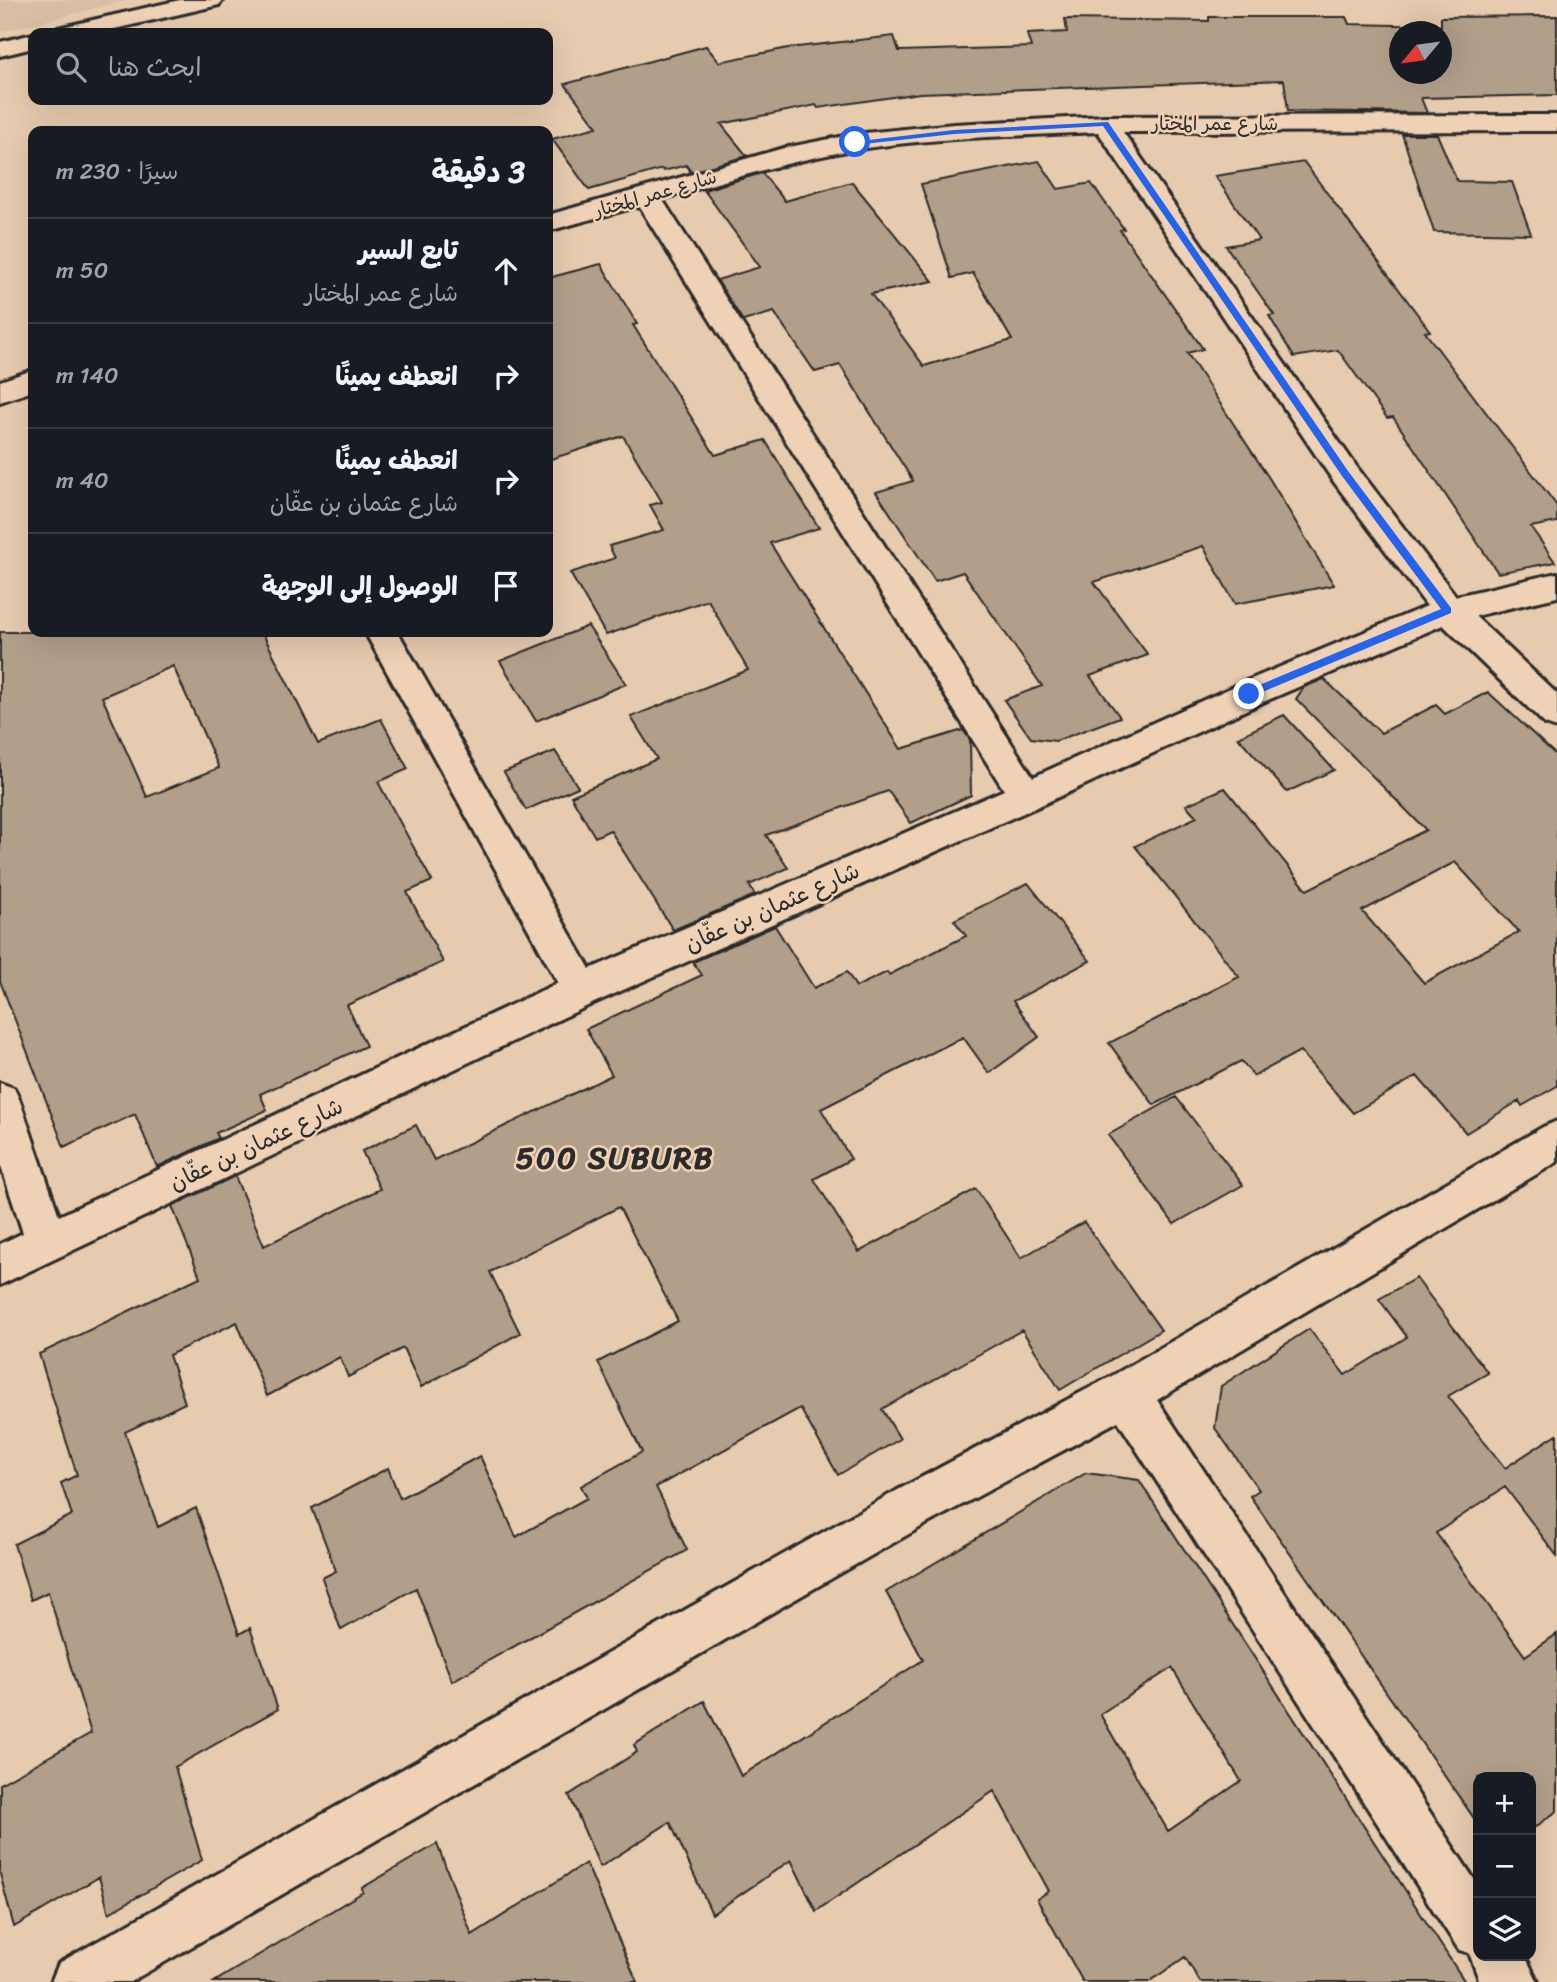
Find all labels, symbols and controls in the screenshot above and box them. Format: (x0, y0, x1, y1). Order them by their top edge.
north arrow (1389, 21, 1452, 84)
search box (28, 28, 553, 105)
text: ابحث هنا (108, 44, 202, 90)
icon: search (52, 48, 90, 86)
street label: شارع عمر المختار (1150, 107, 1278, 140)
route start (839, 126, 870, 157)
text: 3 دقيقة (432, 145, 525, 199)
text: سيرًا · 230 m (56, 151, 178, 192)
street label: شارع عمر المختار (588, 160, 721, 227)
text: تابع السير (359, 227, 458, 273)
text: 50 m (56, 250, 108, 291)
icon: ahead (487, 252, 525, 290)
text: شارع عمر المختار (305, 273, 458, 314)
text: انعطف يمينًا (335, 353, 458, 399)
text: 140 m (56, 355, 118, 396)
icon: right (487, 357, 525, 395)
text: انعطف يمينًا (335, 437, 458, 483)
text: 40 m (56, 460, 109, 501)
icon: right (487, 462, 525, 500)
text: شارع عثمان بن عفّان (270, 483, 458, 524)
text: الوصول إلى الوجهة (262, 563, 458, 609)
icon: arrive (487, 567, 525, 605)
route end (1233, 678, 1264, 709)
street label: شارع عثمان بن عفّان (678, 850, 866, 964)
street label: شارع عثمان بن عفّان (162, 1086, 350, 1203)
district label: 500 SUBURB (516, 1131, 714, 1185)
map controls (1473, 1772, 1536, 1961)
button: + (1473, 1772, 1536, 1835)
button: − (1473, 1835, 1536, 1898)
button: layers (1473, 1898, 1536, 1961)

